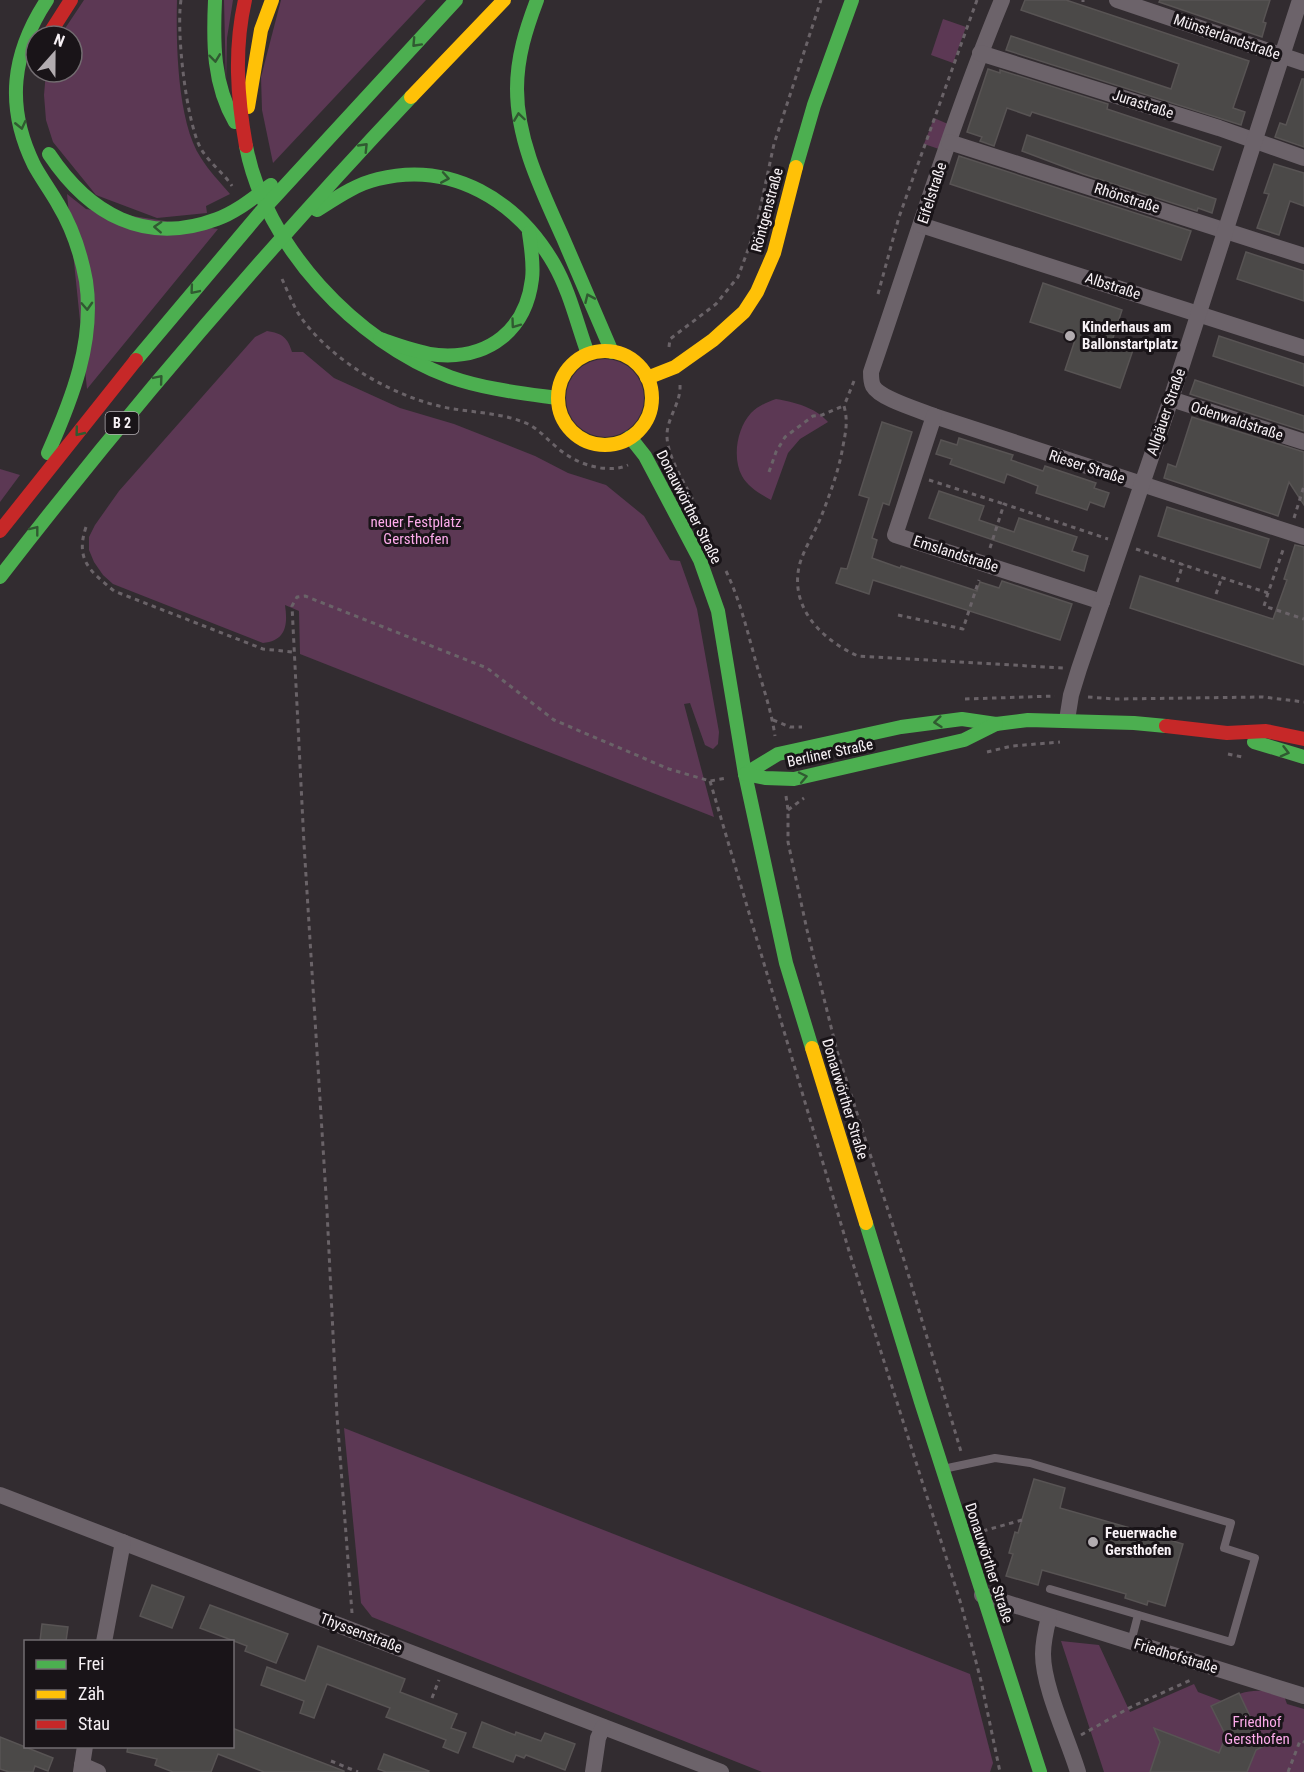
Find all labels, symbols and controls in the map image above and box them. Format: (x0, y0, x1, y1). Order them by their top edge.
street label: Münsterlandstraße (1171, 10, 1283, 64)
north arrow (24, 24, 84, 84)
text: N (51, 30, 67, 51)
one-way arrow (412, 36, 423, 46)
one-way arrow (208, 54, 221, 63)
street label: Jurastraße (1110, 86, 1176, 122)
one-way arrow (514, 112, 526, 121)
one-way arrow (13, 120, 26, 130)
one-way arrow (356, 143, 367, 154)
street label: Eifelstraße (914, 160, 950, 226)
street label: Röntgenstraße (747, 166, 787, 254)
one-way arrow (440, 171, 450, 184)
street label: Rhönstraße (1092, 179, 1162, 217)
one-way arrow (154, 221, 163, 234)
street label: Albstraße (1083, 269, 1143, 303)
one-way arrow (190, 284, 201, 295)
one-way arrow (584, 294, 596, 305)
one-way arrow (81, 302, 94, 311)
one-way arrow (512, 317, 523, 328)
place label: Kinderhaus am Ballonstartplatz (1082, 318, 1178, 353)
marker: Kinderhaus am Ballonstartplatz (1063, 329, 1077, 343)
street label: Allgäuer Straße (1143, 366, 1189, 458)
one-way arrow (152, 375, 163, 386)
street label: Odenwaldstraße (1188, 398, 1286, 444)
road number: B 2 (106, 412, 138, 434)
one-way arrow (75, 425, 86, 436)
street label: Rieser Straße (1047, 446, 1127, 488)
street label: Donauwörther Straße (653, 447, 725, 567)
park label: neuer Festplatz Gersthofen (370, 513, 462, 548)
one-way arrow (28, 526, 39, 537)
street label: Emslandstraße (911, 532, 1001, 576)
one-way arrow (934, 715, 943, 728)
street label: Berliner Straße (785, 735, 875, 771)
one-way arrow (1280, 745, 1290, 757)
one-way arrow (797, 771, 807, 784)
street label: Donauwörther Straße (818, 1036, 872, 1162)
street label: Donauwörther Straße (961, 1501, 1017, 1625)
place label: Feuerwache Gersthofen (1105, 1524, 1177, 1559)
marker: Feuerwache Gersthofen (1086, 1535, 1100, 1549)
street label: Thyssenstraße (317, 1609, 405, 1657)
street label: Friedhofstraße (1132, 1635, 1220, 1677)
legend (24, 1640, 234, 1748)
text: Frei (78, 1653, 104, 1674)
text: Zäh (78, 1683, 105, 1704)
text: Stau (78, 1713, 110, 1734)
park label: Friedhof Gersthofen (1224, 1713, 1290, 1748)

